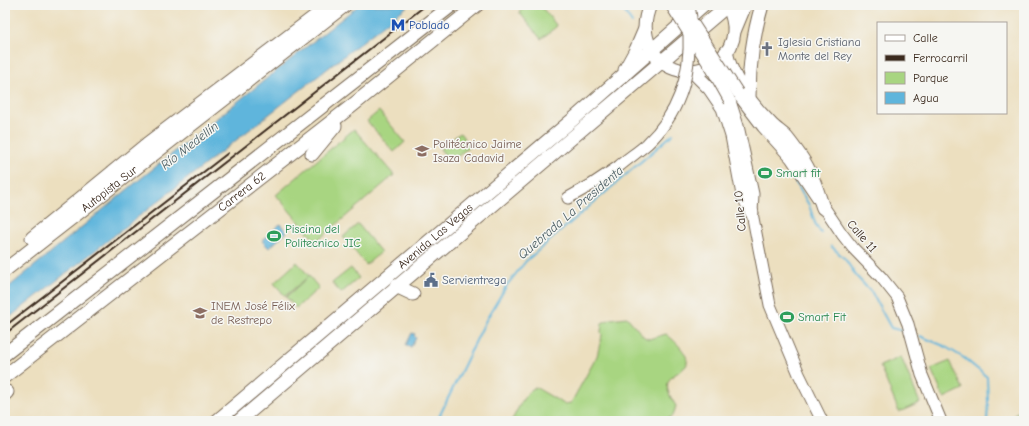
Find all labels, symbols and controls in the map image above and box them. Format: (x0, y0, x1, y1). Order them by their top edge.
metro station icon: Poblado (390, 17, 406, 33)
place label: Poblado (409, 18, 450, 32)
legend (877, 22, 1007, 114)
text: Calle (913, 31, 938, 45)
place label: Iglesia Cristiana Monte del Rey (778, 35, 861, 63)
church icon: Iglesia Cristiana Monte del Rey (759, 41, 775, 57)
text: Ferrocarril (913, 51, 968, 65)
text: Parque (913, 71, 948, 85)
text: Agua (913, 91, 939, 105)
water label: Río Medellín (158, 118, 221, 172)
place label: Politécnico Jaime Isaza Cadavid (433, 137, 522, 165)
school or university icon: Politécnico Jaime Isaza Cadavid (414, 143, 430, 159)
street label: Autopista Sur (78, 162, 140, 215)
water label: Quebrada La Presidenta (515, 162, 626, 262)
sports icon: Smart fit (757, 165, 773, 181)
place label: Smart fit (776, 166, 821, 180)
street label: Carrera 62 (215, 169, 268, 215)
street label: Calle 10 (731, 190, 749, 232)
street label: Avenida Las Vegas (395, 200, 476, 272)
street label: Calle 11 (844, 217, 880, 255)
place label: Piscina del Politecnico JIC (285, 222, 361, 250)
sports icon: Piscina del Politecnico JIC (266, 228, 282, 244)
public building icon: Servientrega (423, 272, 439, 288)
place label: Servientrega (442, 273, 506, 287)
place label: INEM José Félix de Restrepo (211, 299, 295, 327)
school or university icon: INEM José Félix de Restrepo (192, 305, 208, 321)
sports icon: Smart Fit (779, 309, 795, 325)
place label: Smart Fit (798, 310, 847, 324)

